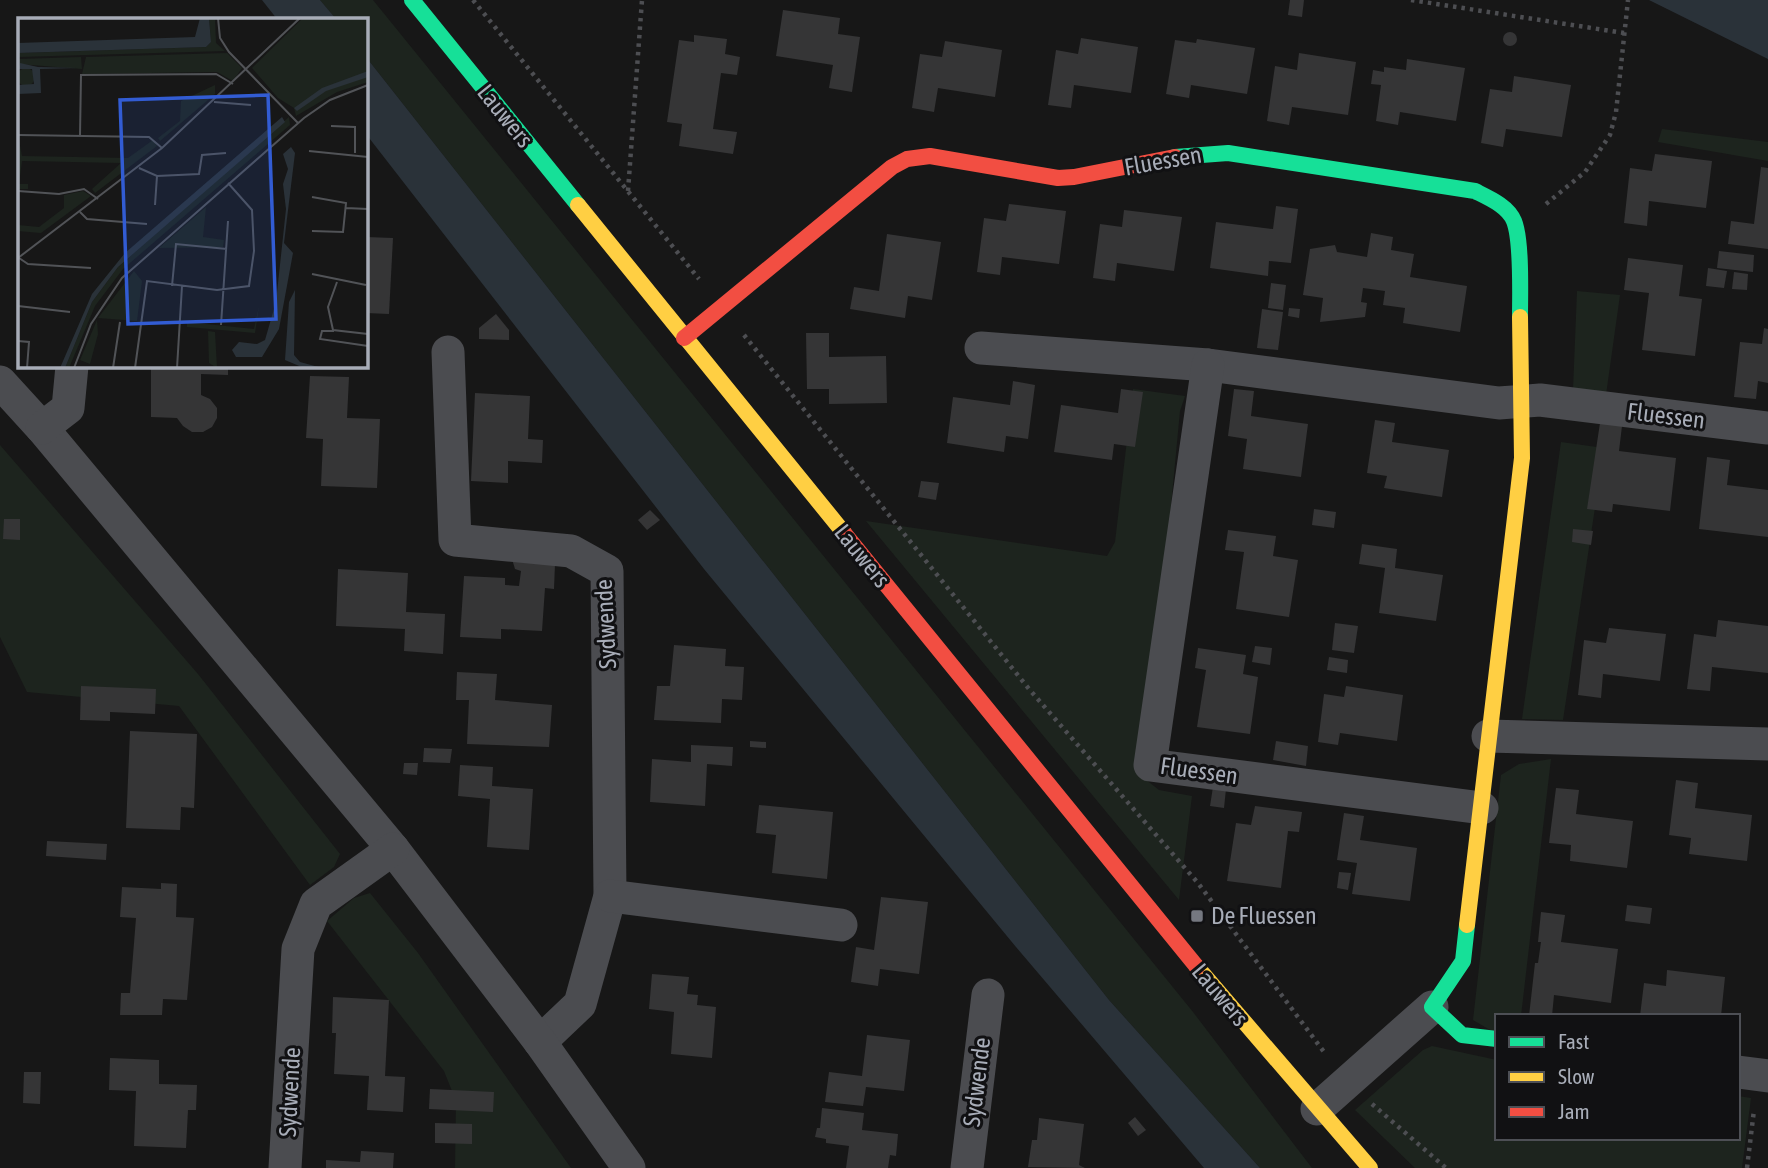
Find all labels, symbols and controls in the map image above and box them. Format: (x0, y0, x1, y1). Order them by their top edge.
inset map (18, 18, 368, 368)
street label: Lauwers (472, 79, 539, 152)
street label: Fluessen (1122, 140, 1204, 181)
street label: Fluessen (1626, 397, 1706, 434)
street label: Lauwers (829, 519, 896, 592)
street label: Sydwende (590, 578, 621, 670)
street label: Fluessen (1159, 752, 1240, 789)
place label: De Fluessen (1211, 902, 1317, 929)
marker: De Fluessen (1189, 908, 1205, 924)
street label: Lauwers (1187, 958, 1254, 1031)
legend (1495, 1014, 1740, 1140)
text: Fast (1558, 1029, 1589, 1053)
street label: Sydwende (958, 1036, 995, 1128)
street label: Sydwende (274, 1046, 305, 1138)
text: Slow (1558, 1064, 1595, 1088)
text: Jam (1558, 1099, 1590, 1123)

